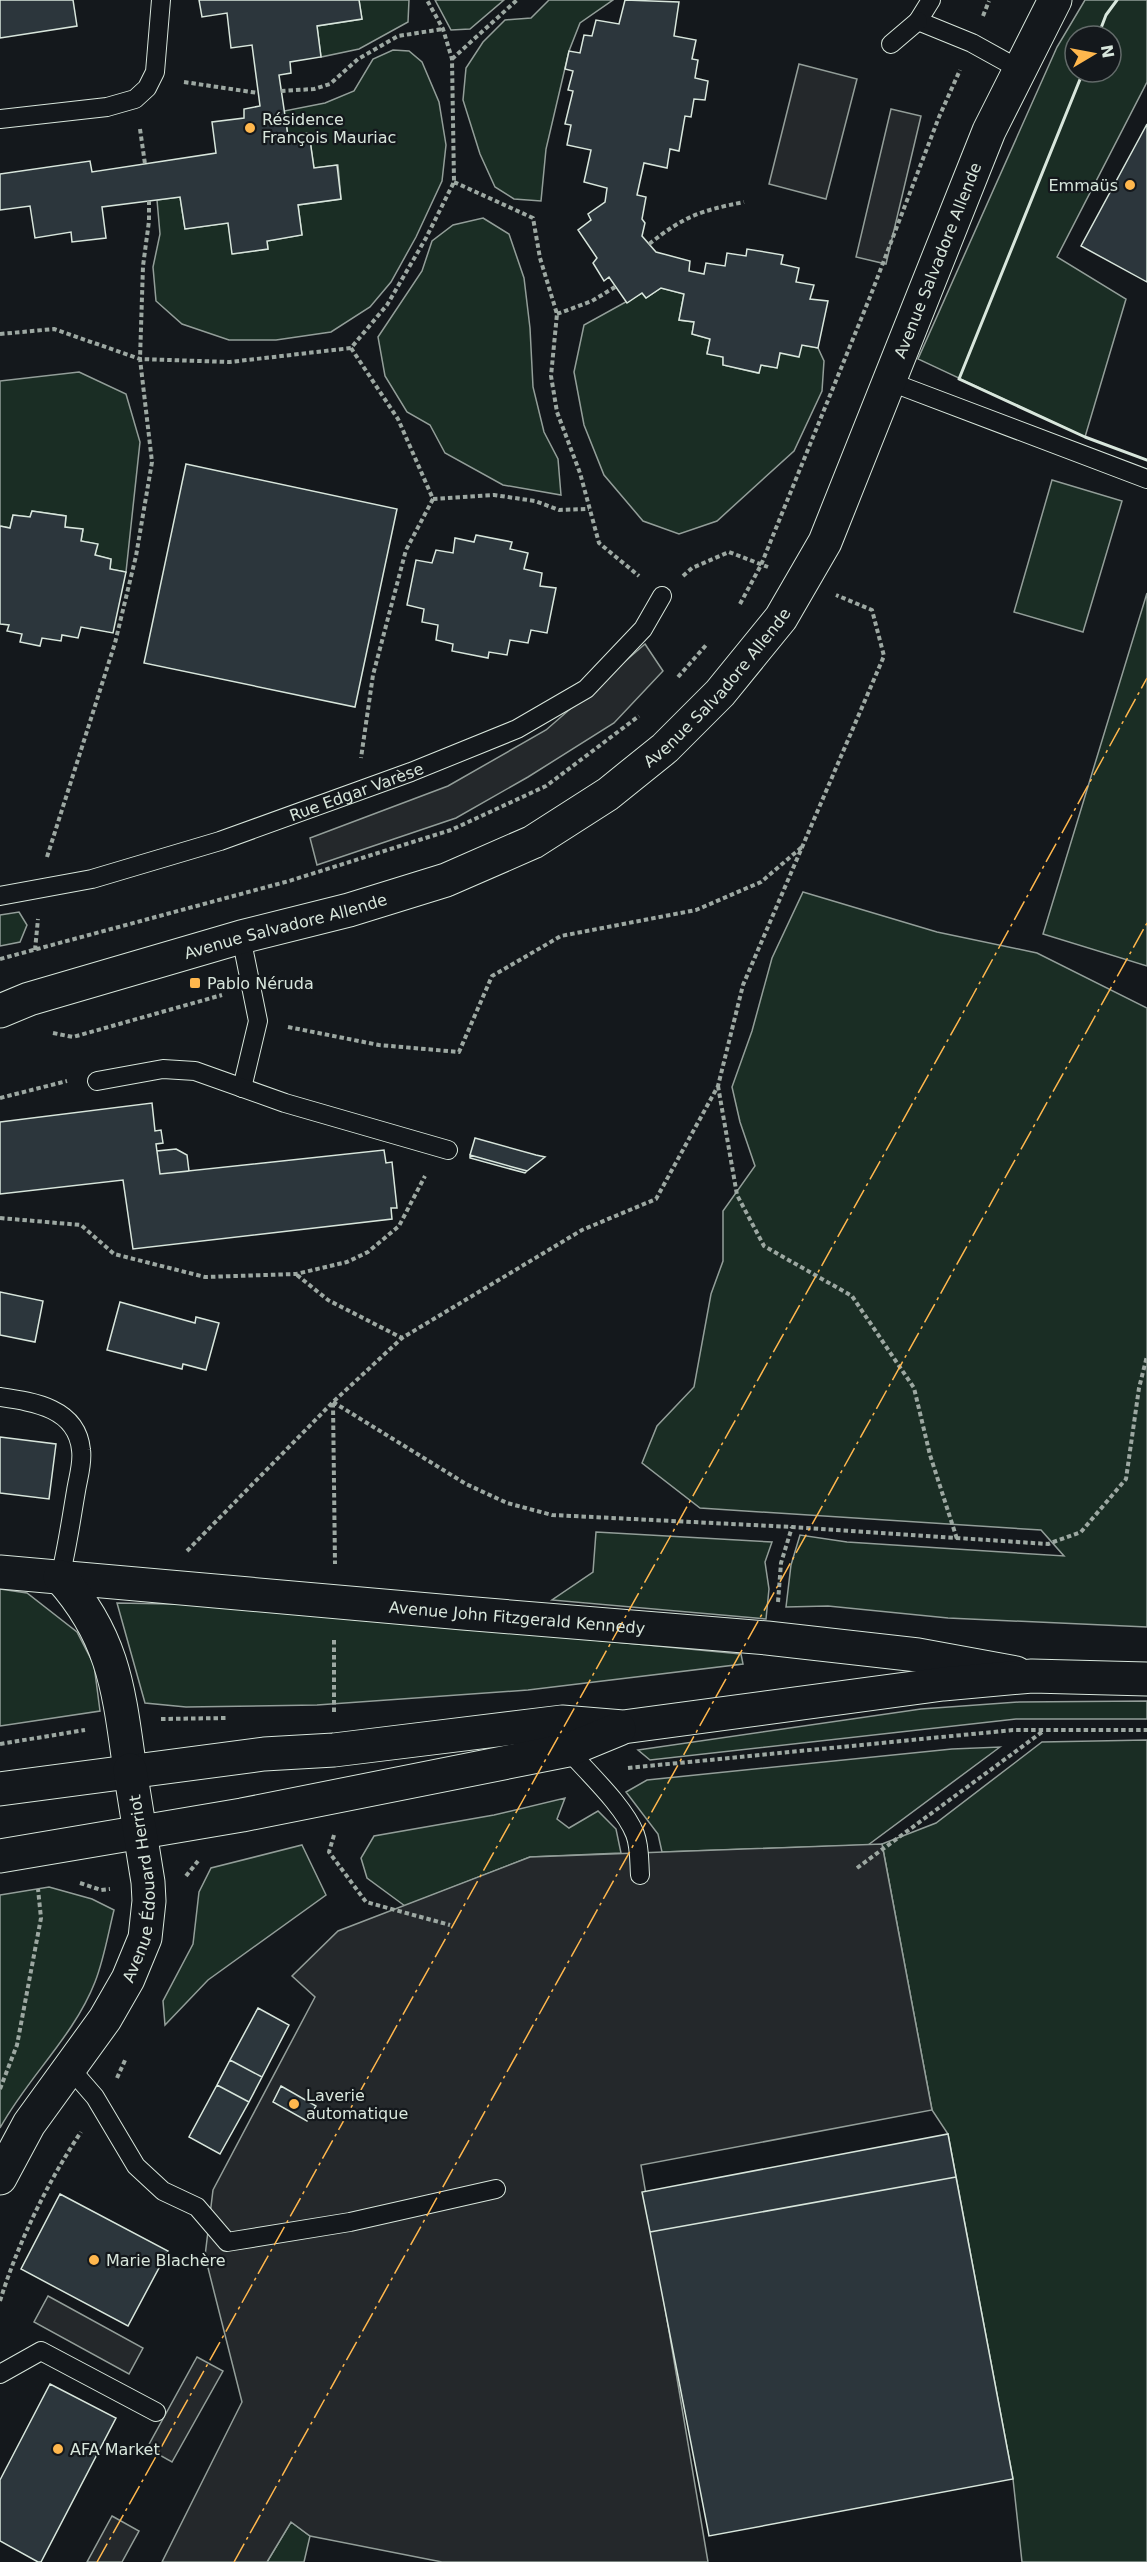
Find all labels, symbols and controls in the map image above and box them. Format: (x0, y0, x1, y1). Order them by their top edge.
north arrow (1063, 24, 1123, 84)
text: N (1097, 43, 1118, 60)
place label: Résidence François Mauriac (262, 110, 396, 147)
marker: Résidence François Mauriac (243, 121, 257, 135)
street label: Avenue Salvadore Allende (890, 160, 985, 361)
place label: Emmaüs (1048, 176, 1118, 195)
marker: Emmaüs (1123, 178, 1137, 192)
street label: Avenue Salvadore Allende (640, 605, 794, 771)
street label: Rue Edgar Varèse (287, 759, 426, 825)
street label: Avenue Salvadore Allende (182, 889, 389, 963)
place label: Pablo Néruda (207, 974, 314, 993)
marker: Pablo Néruda (188, 976, 202, 990)
street label: Avenue John Fitzgerald Kennedy (388, 1597, 646, 1637)
street label: Avenue Édouard Herriot (118, 1794, 158, 1985)
place label: Laverie automatique (306, 2086, 408, 2123)
marker: Laverie automatique (287, 2097, 301, 2111)
place label: Marie Blachère (106, 2251, 226, 2270)
marker: Marie Blachère (87, 2253, 101, 2267)
place label: AFA Market (70, 2440, 160, 2459)
marker: AFA Market (51, 2442, 65, 2456)

